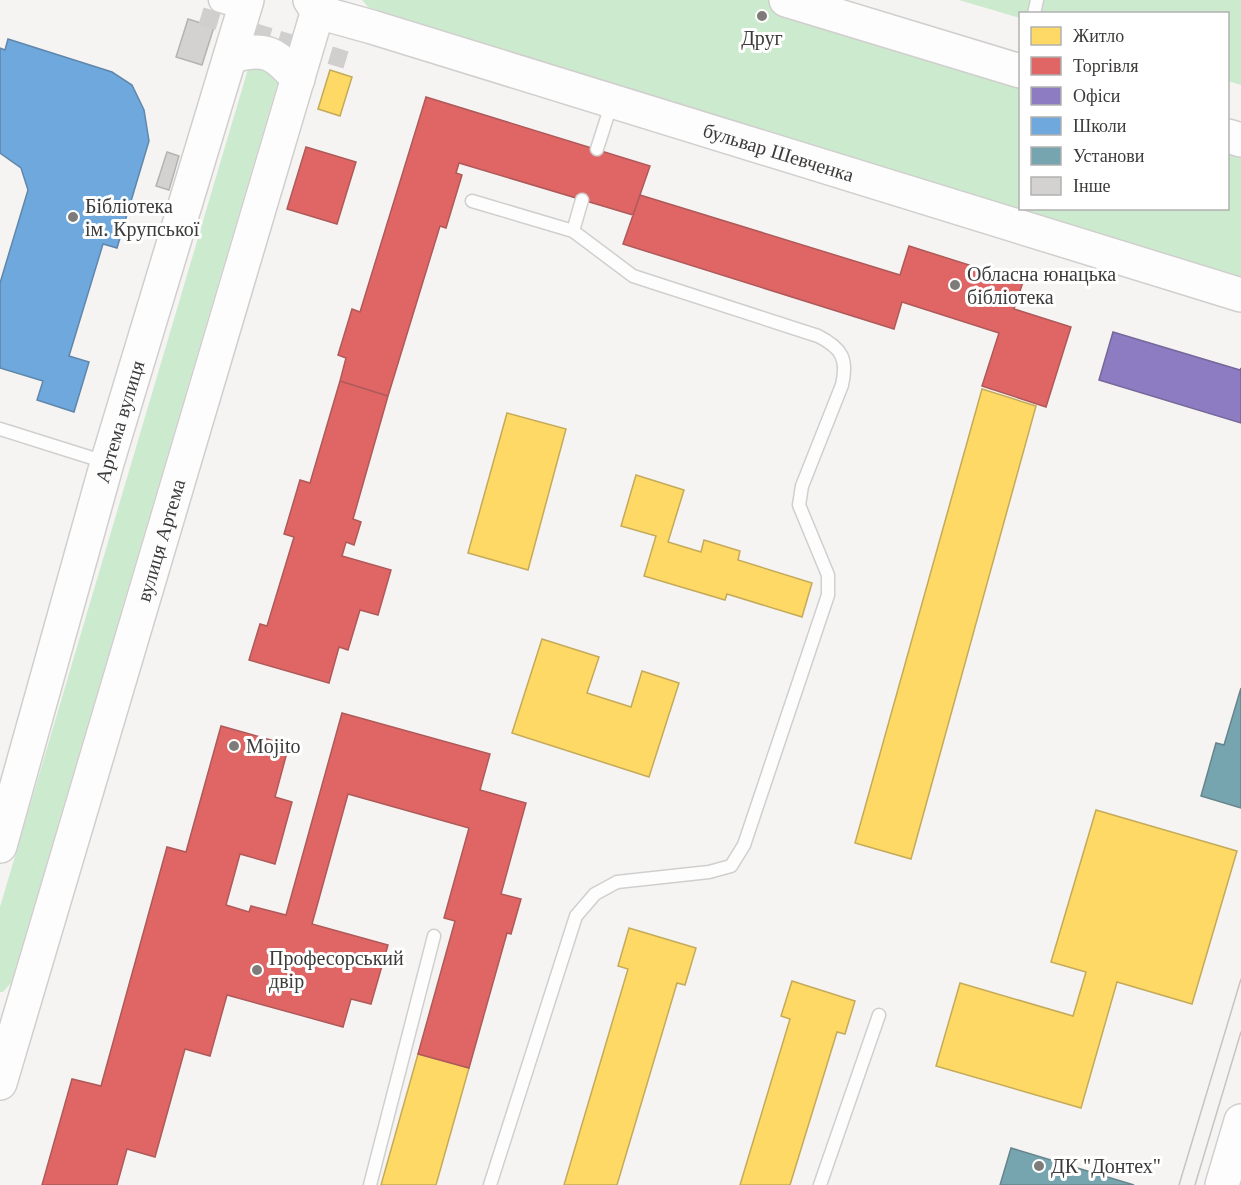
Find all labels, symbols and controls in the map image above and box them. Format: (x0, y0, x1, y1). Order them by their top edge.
marker: Друг (755, 9, 769, 23)
legend (1019, 12, 1229, 210)
text: Житло (1073, 26, 1124, 46)
place label: Друг (741, 27, 783, 50)
text: Торгівля (1073, 56, 1139, 76)
text: Офіси (1073, 86, 1121, 106)
text: Школи (1073, 116, 1127, 136)
street label: бульвар Шевченка (701, 119, 857, 186)
text: Установи (1073, 146, 1145, 166)
text: Інше (1073, 176, 1110, 196)
place label: Бібліотека ім. Крупської (85, 195, 200, 241)
marker: Бібліотека ім. Крупської (66, 210, 80, 224)
place label: Обласна юнацька бібліотека (967, 263, 1116, 308)
marker: Обласна юнацька бібліотека (948, 278, 962, 292)
street label: Артема вулиця (91, 358, 148, 485)
street label: вулиця Артема (132, 476, 189, 604)
place label: Mojito (246, 735, 300, 758)
marker: Mojito (227, 739, 241, 753)
place label: Професорський двір (269, 947, 404, 993)
marker: Професорський двір (250, 963, 264, 977)
place label: ДК "Донтех" (1051, 1155, 1161, 1178)
marker: ДК "Донтех" (1032, 1159, 1046, 1173)

